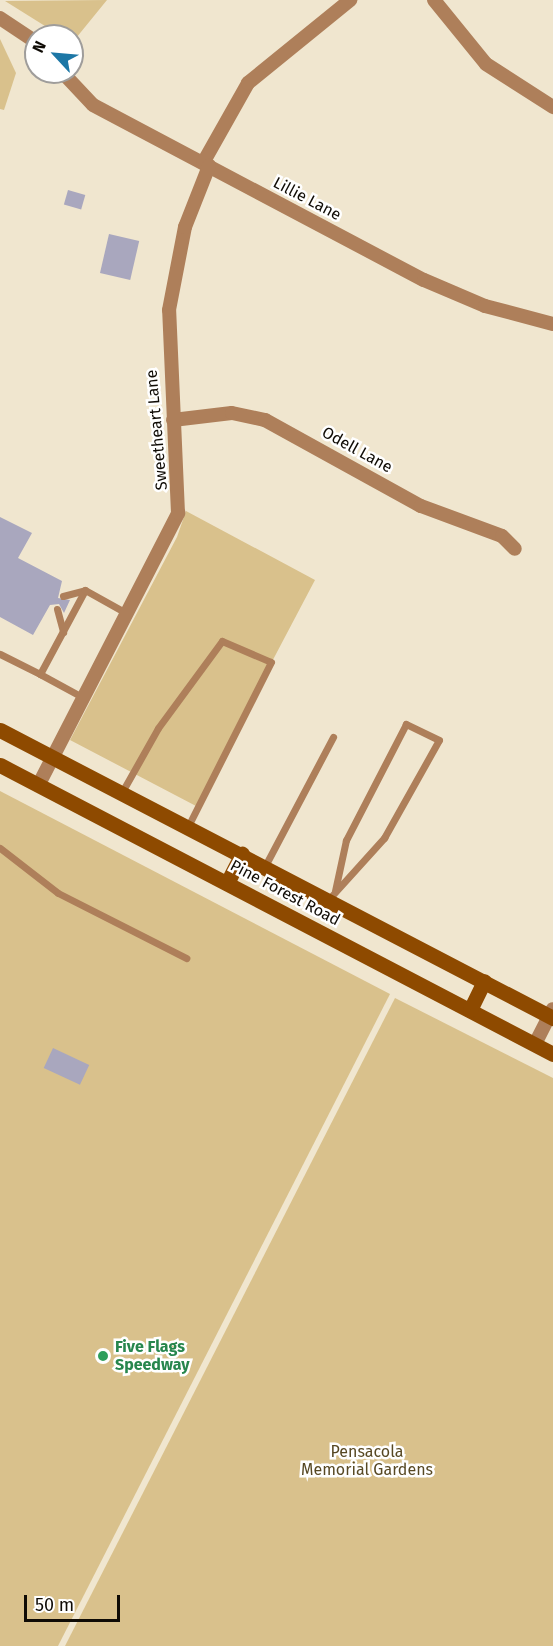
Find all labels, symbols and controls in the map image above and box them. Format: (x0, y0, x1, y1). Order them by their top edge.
north arrow (24, 24, 84, 84)
text: N (28, 38, 50, 56)
street label: Lillie Lane (270, 173, 344, 225)
street label: Sweetheart Lane (142, 369, 172, 491)
street label: Odell Lane (318, 423, 396, 477)
street label: Pine Forest Road (227, 856, 343, 930)
place label: Five Flags Speedway (115, 1337, 190, 1375)
marker: Five Flags Speedway (96, 1349, 110, 1363)
park label: Pensacola Memorial Gardens (301, 1442, 433, 1480)
scale bar (27, 1583, 123, 1621)
text: 50 m (35, 1594, 74, 1616)

